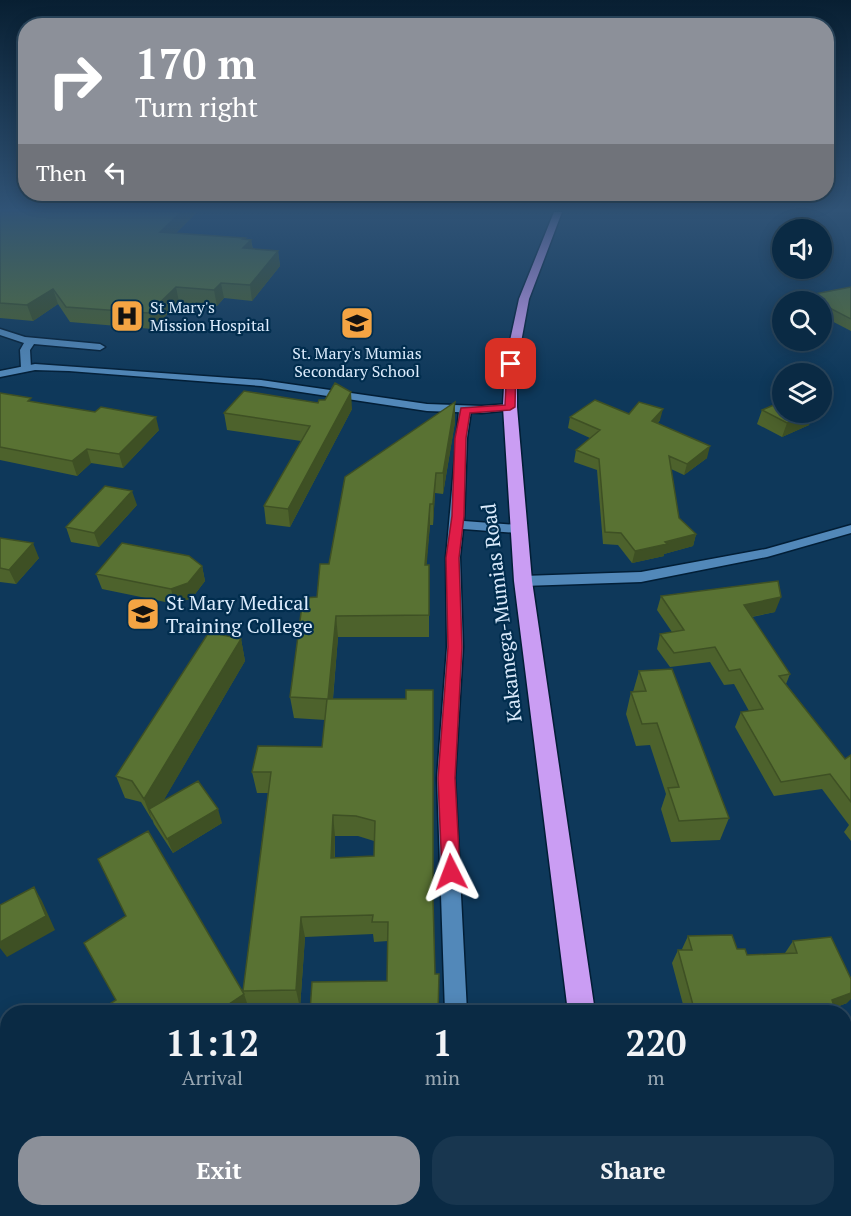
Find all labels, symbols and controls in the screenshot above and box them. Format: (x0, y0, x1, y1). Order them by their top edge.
text: 170 m (135, 35, 256, 91)
icon: right (36, 42, 114, 120)
text: Turn right (135, 89, 258, 125)
icon: left (99, 156, 132, 189)
text: Then (36, 158, 87, 187)
map controls (772, 219, 832, 423)
button: sound (772, 219, 832, 279)
button: search (772, 291, 832, 351)
place label: St Mary's Mission Hospital (150, 296, 270, 336)
hospital icon: St Mary's Mission Hospital (109, 298, 145, 334)
school or university icon: St. Mary's Mumias Secondary School (339, 305, 375, 341)
pin (485, 338, 536, 389)
place label: St. Mary's Mumias Secondary School (292, 342, 422, 382)
icon: arrive (494, 347, 527, 380)
button: layers (772, 363, 832, 423)
street label: Kakamega-Mumias Road (474, 502, 528, 724)
place label: St Mary Medical Training College (166, 589, 313, 639)
school or university icon: St Mary Medical Training College (125, 596, 161, 632)
position arrow (419, 840, 483, 904)
text: 11:12 (166, 1019, 259, 1066)
text: 1 (432, 1019, 453, 1066)
text: 220 (625, 1019, 686, 1066)
text: Arrival (182, 1064, 243, 1091)
text: min (425, 1064, 460, 1091)
text: m (647, 1064, 665, 1091)
button: Exit (18, 1136, 420, 1205)
button: Share (432, 1136, 834, 1205)

